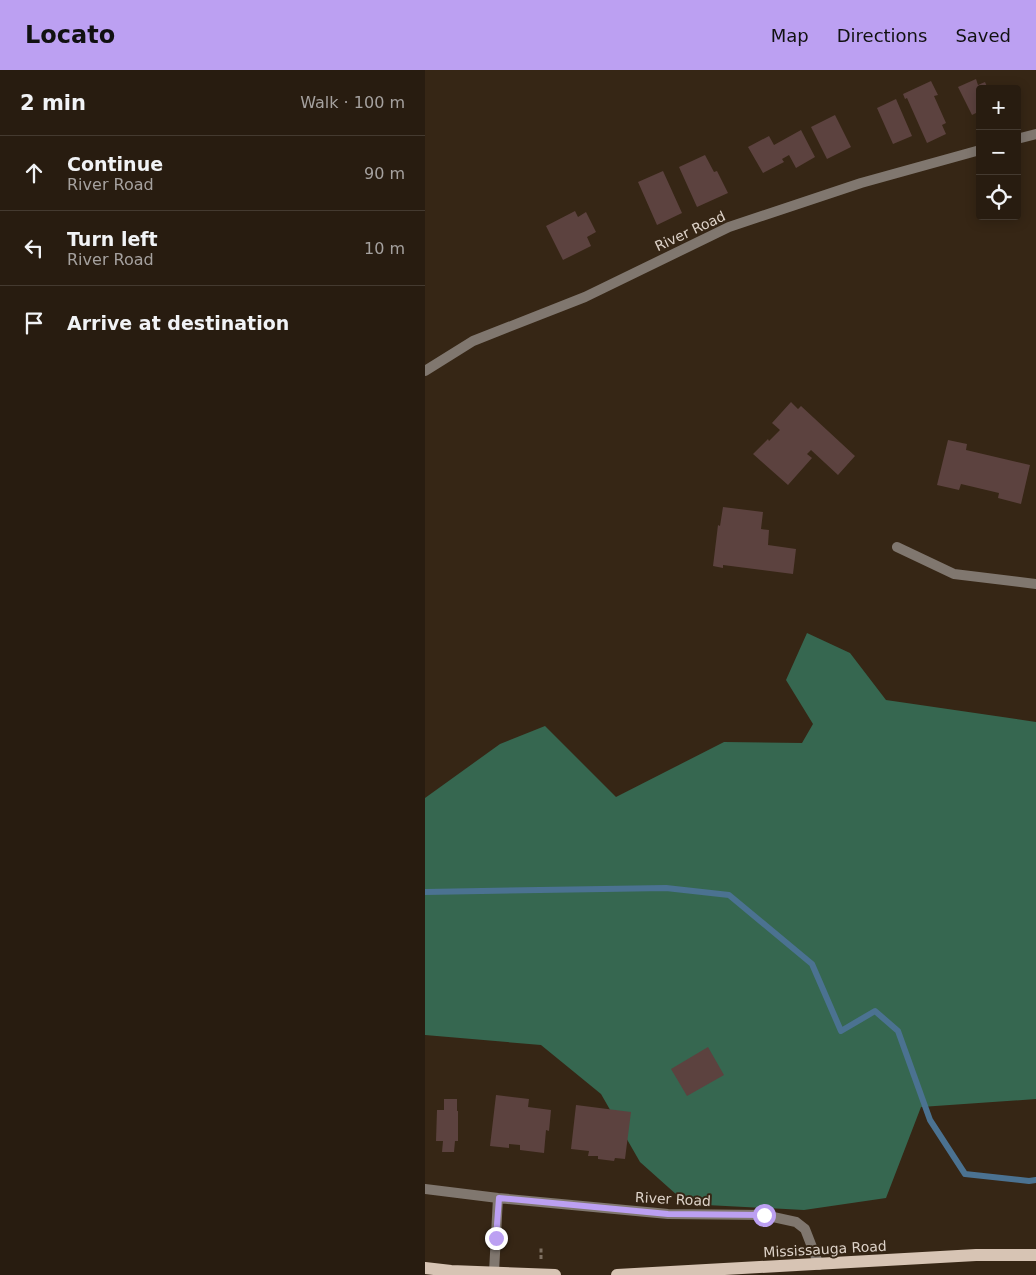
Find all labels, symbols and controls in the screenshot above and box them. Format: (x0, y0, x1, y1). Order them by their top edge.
text: Locato (25, 21, 115, 49)
text: Map (771, 25, 809, 46)
text: Directions (837, 25, 927, 46)
text: Saved (955, 25, 1011, 46)
map controls (976, 85, 1021, 220)
button: + (976, 85, 1021, 130)
text: 2 min (20, 91, 86, 115)
text: Walk · 100 m (300, 93, 405, 112)
button: − (976, 130, 1021, 175)
text: Continue (67, 153, 163, 175)
icon: ahead (20, 159, 48, 187)
text: 90 m (364, 164, 405, 183)
text: River Road (67, 175, 154, 194)
button: locate (976, 175, 1021, 220)
street label: River Road (652, 208, 728, 254)
text: Turn left (67, 228, 158, 250)
icon: left (20, 234, 48, 262)
text: 10 m (364, 239, 405, 258)
text: River Road (67, 250, 154, 269)
icon: arrive (20, 309, 48, 337)
text: Arrive at destination (67, 312, 289, 334)
street label: River Road (635, 1189, 711, 1209)
route start (753, 1204, 776, 1227)
route end (485, 1227, 508, 1250)
street label: Mississauga Road (763, 1238, 887, 1260)

